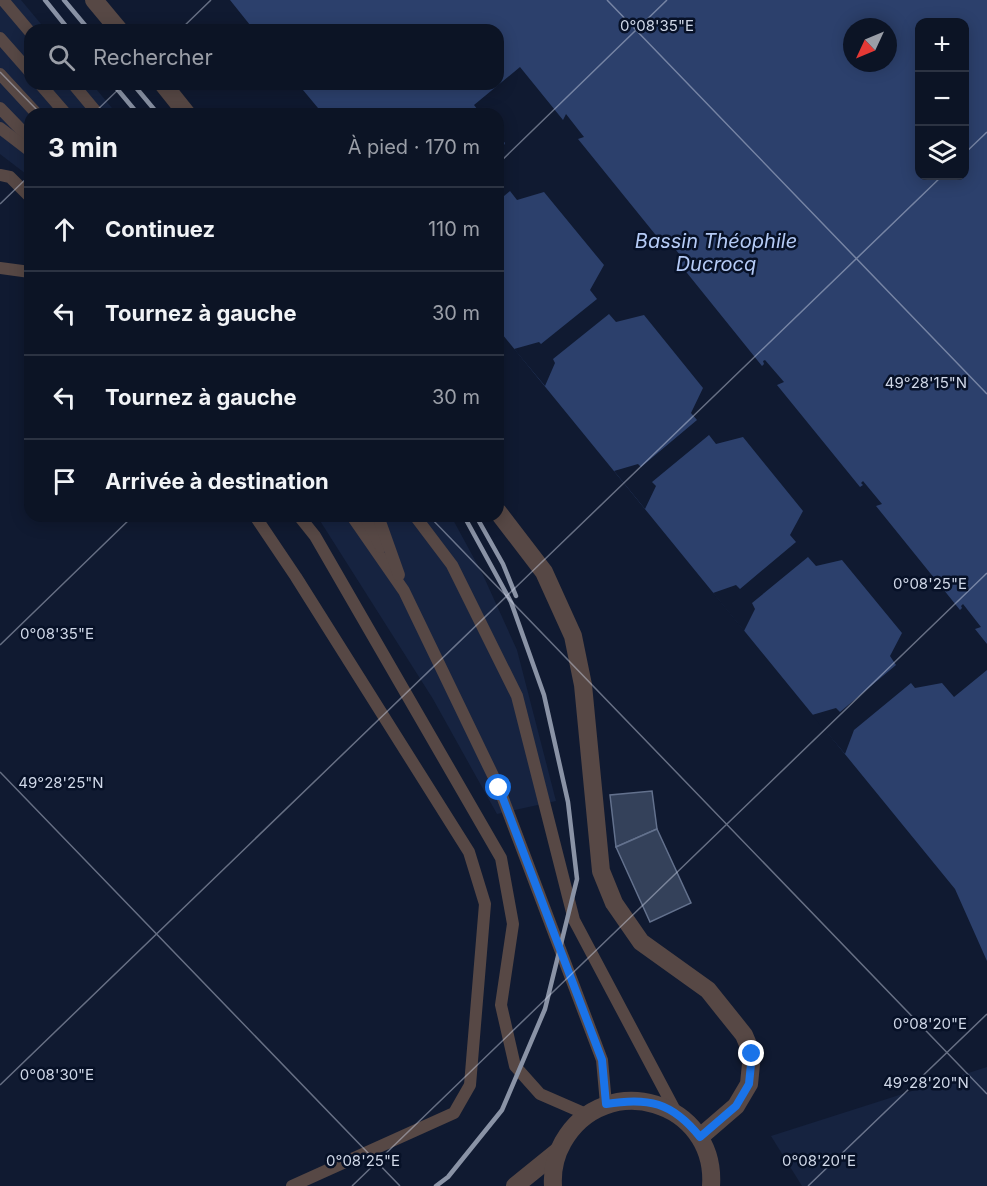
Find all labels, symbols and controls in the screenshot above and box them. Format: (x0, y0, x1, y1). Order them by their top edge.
text: 0°08'35"E (620, 16, 694, 35)
north arrow (843, 18, 897, 72)
map controls (915, 18, 969, 180)
button: + (915, 18, 969, 72)
search box (24, 24, 504, 90)
icon: search (45, 41, 78, 74)
text: Rechercher (93, 44, 213, 70)
button: − (915, 72, 969, 126)
button: layers (915, 126, 969, 180)
text: 3 min (48, 132, 118, 163)
text: À pied · 170 m (348, 135, 480, 159)
icon: ahead (48, 213, 81, 246)
text: Continuez (105, 216, 215, 242)
text: 110 m (428, 217, 480, 241)
water label: Bassin Théophile Ducrocq (635, 229, 797, 276)
icon: left (48, 297, 81, 330)
text: Tournez à gauche (105, 300, 297, 326)
text: 30 m (432, 301, 480, 325)
text: 49°28'15"N (885, 373, 967, 392)
icon: left (48, 381, 81, 414)
text: Tournez à gauche (105, 384, 297, 410)
text: 30 m (432, 385, 480, 409)
icon: arrive (48, 465, 81, 498)
text: Arrivée à destination (105, 468, 329, 494)
text: 0°08'25"E (893, 574, 967, 593)
text: 0°08'35"E (20, 624, 94, 643)
text: 49°28'25"N (18, 773, 104, 792)
route start (485, 774, 511, 800)
text: 0°08'20"E (893, 1014, 967, 1033)
route end (738, 1040, 764, 1066)
text: 0°08'30"E (20, 1065, 94, 1084)
text: 49°28'20"N (883, 1073, 969, 1092)
text: 0°08'25"E (326, 1151, 400, 1170)
text: 0°08'20"E (782, 1151, 856, 1170)

